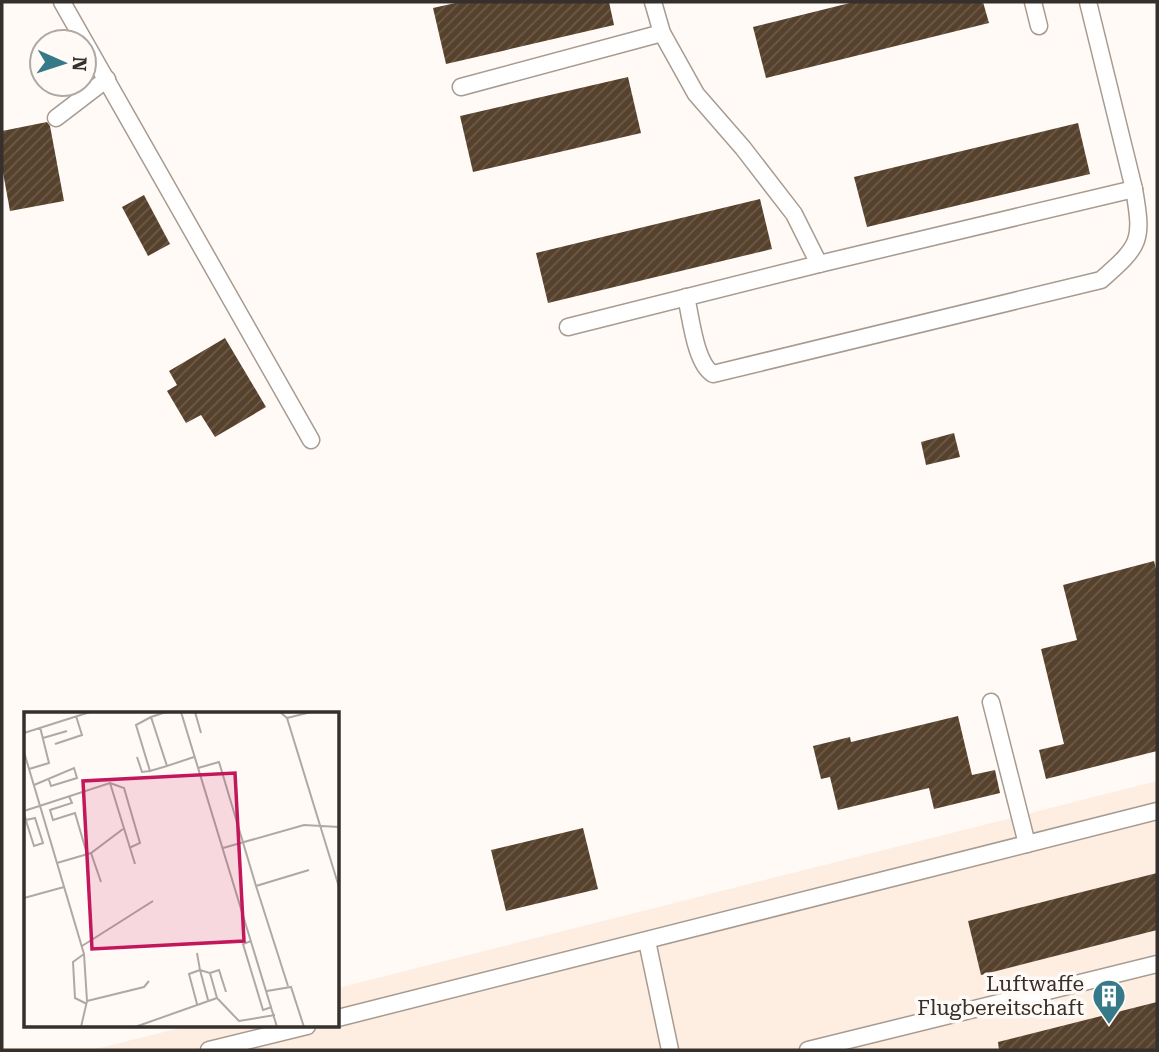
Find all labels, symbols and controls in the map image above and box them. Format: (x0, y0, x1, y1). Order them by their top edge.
north arrow (28, 28, 98, 98)
text: N (68, 56, 91, 72)
inset map (24, 712, 340, 1028)
place label: Luftwaffe Flugbereitschaft (917, 972, 1084, 1020)
building icon: Luftwaffe Flugbereitschaft (1090, 977, 1128, 1026)

